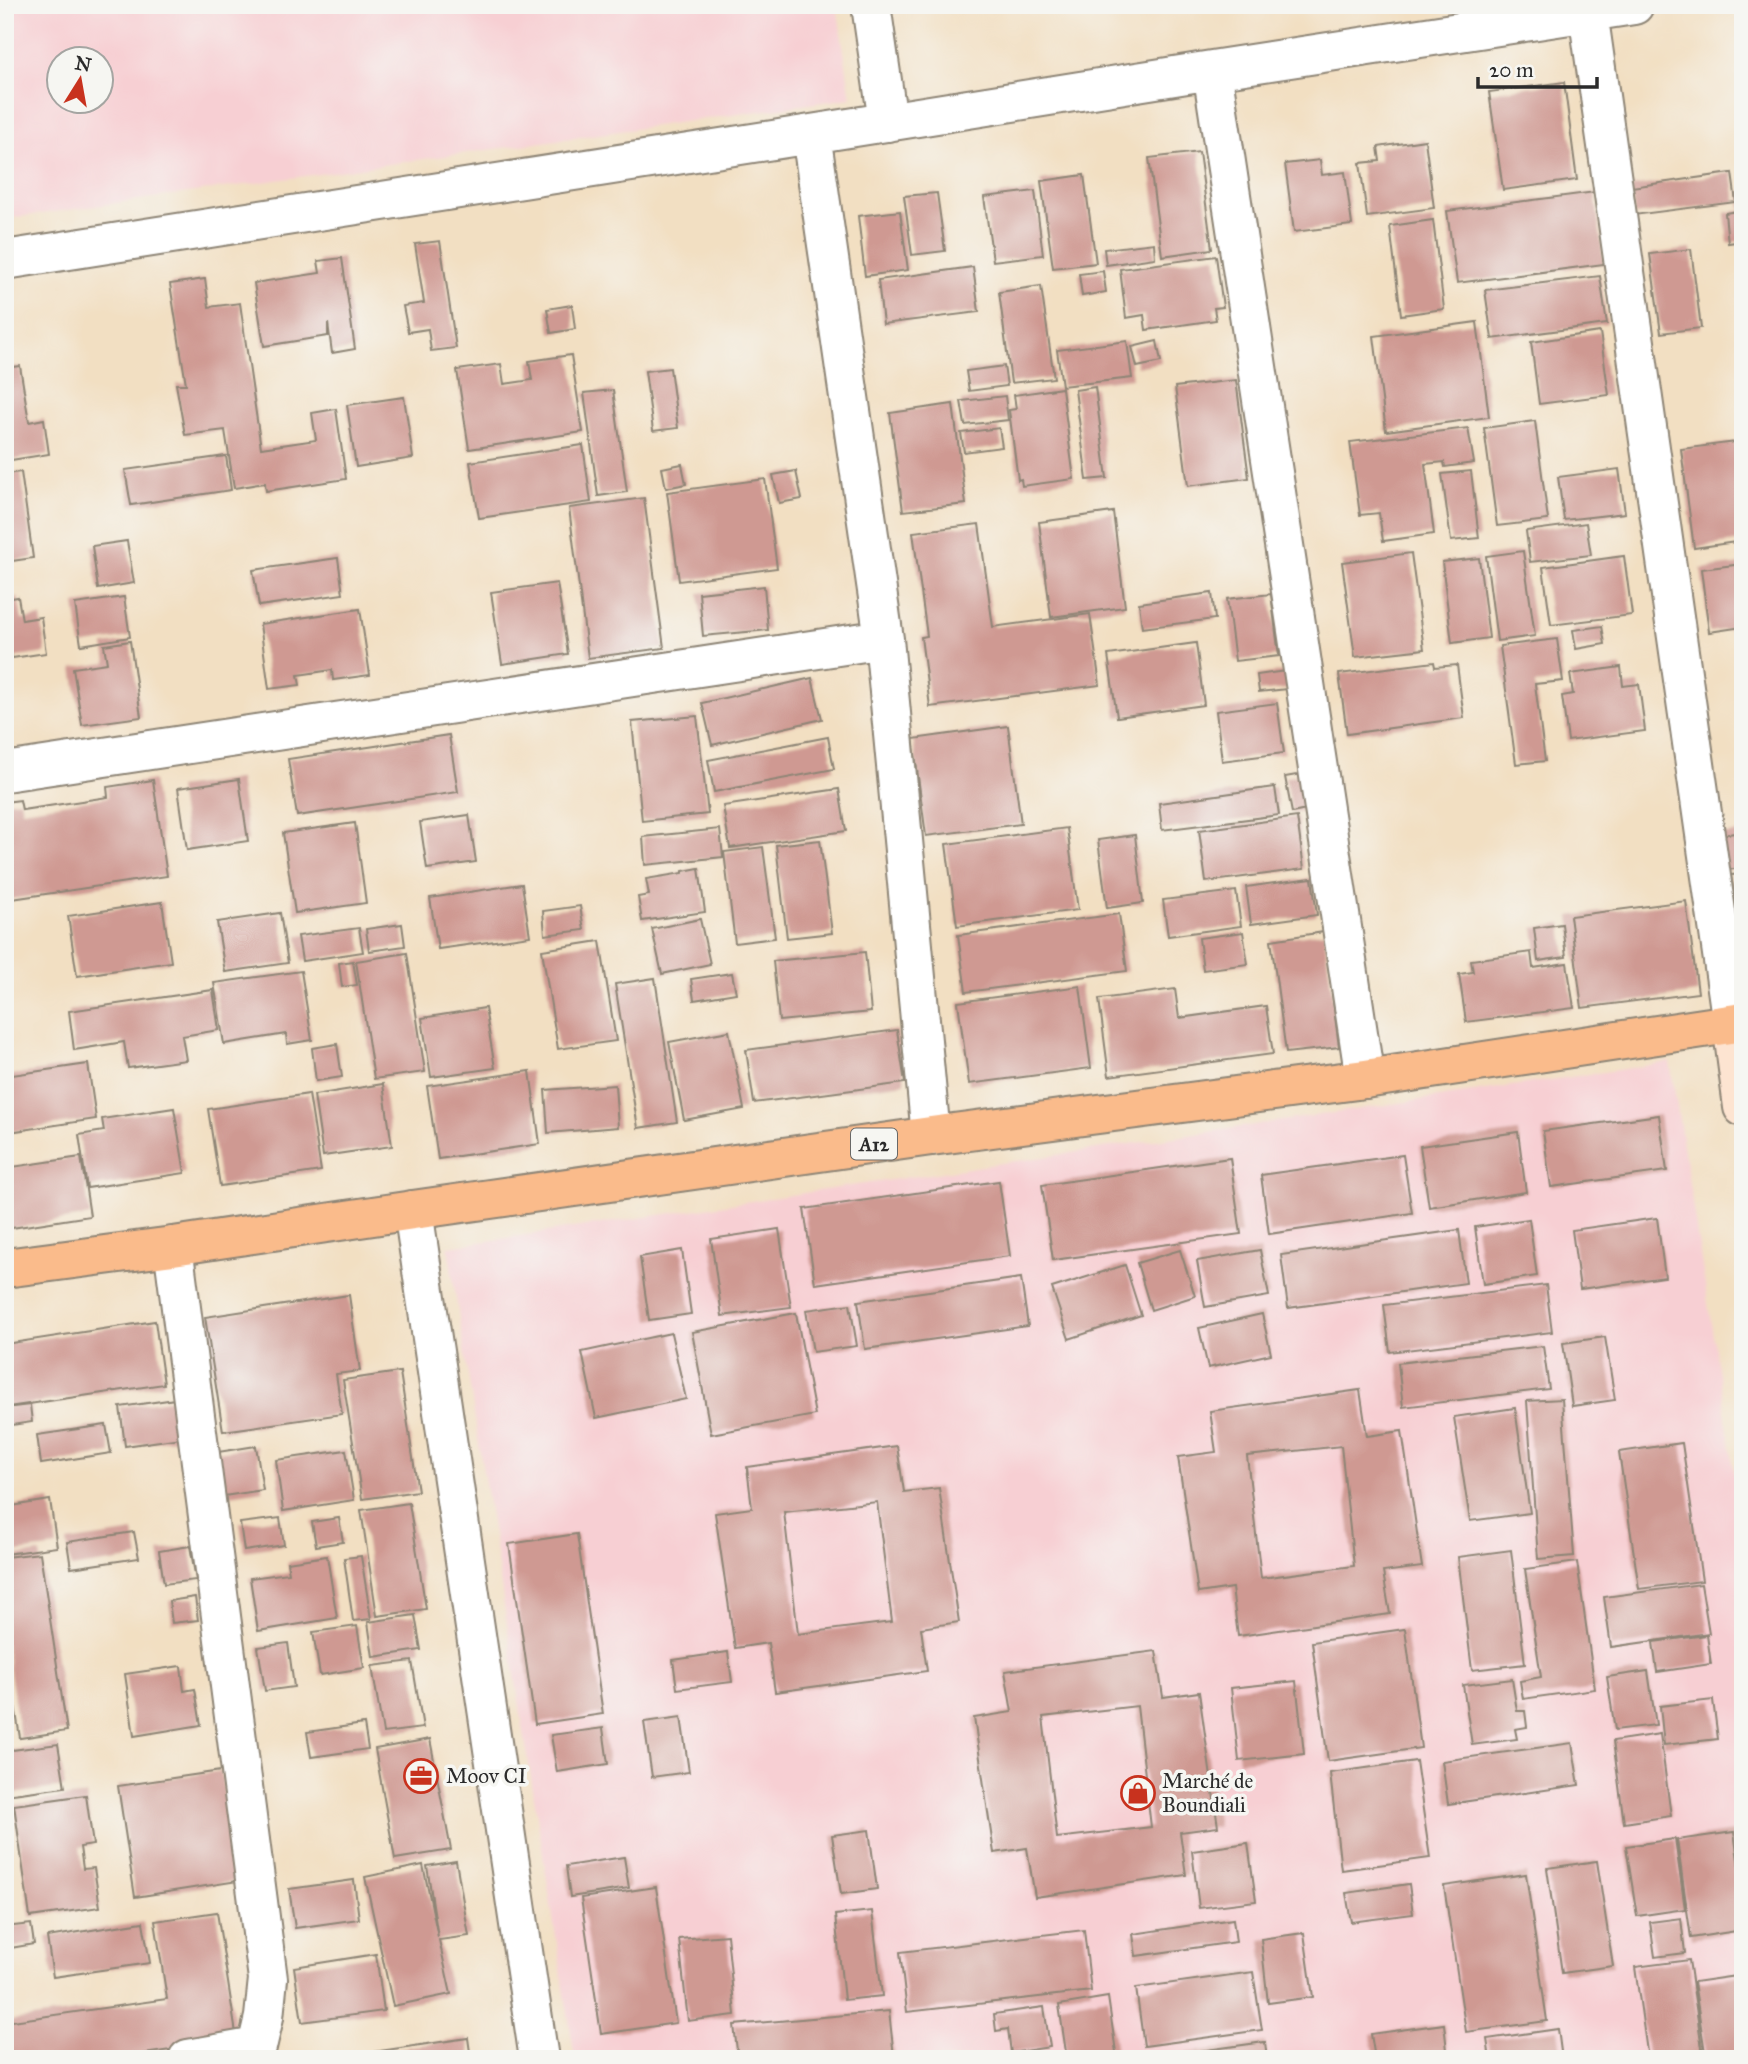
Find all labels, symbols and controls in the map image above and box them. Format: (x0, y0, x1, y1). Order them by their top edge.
north arrow (46, 46, 116, 116)
scale bar (1478, 46, 1598, 90)
text: N (73, 51, 93, 77)
text: 20 m (1489, 57, 1534, 83)
road number: A12 (851, 1128, 897, 1160)
office icon: Moov CI (402, 1757, 440, 1795)
place label: Moov CI (446, 1763, 527, 1789)
place label: Marché de Boundiali (1162, 1768, 1254, 1818)
shop icon: Marché de Boundiali (1119, 1774, 1157, 1812)

